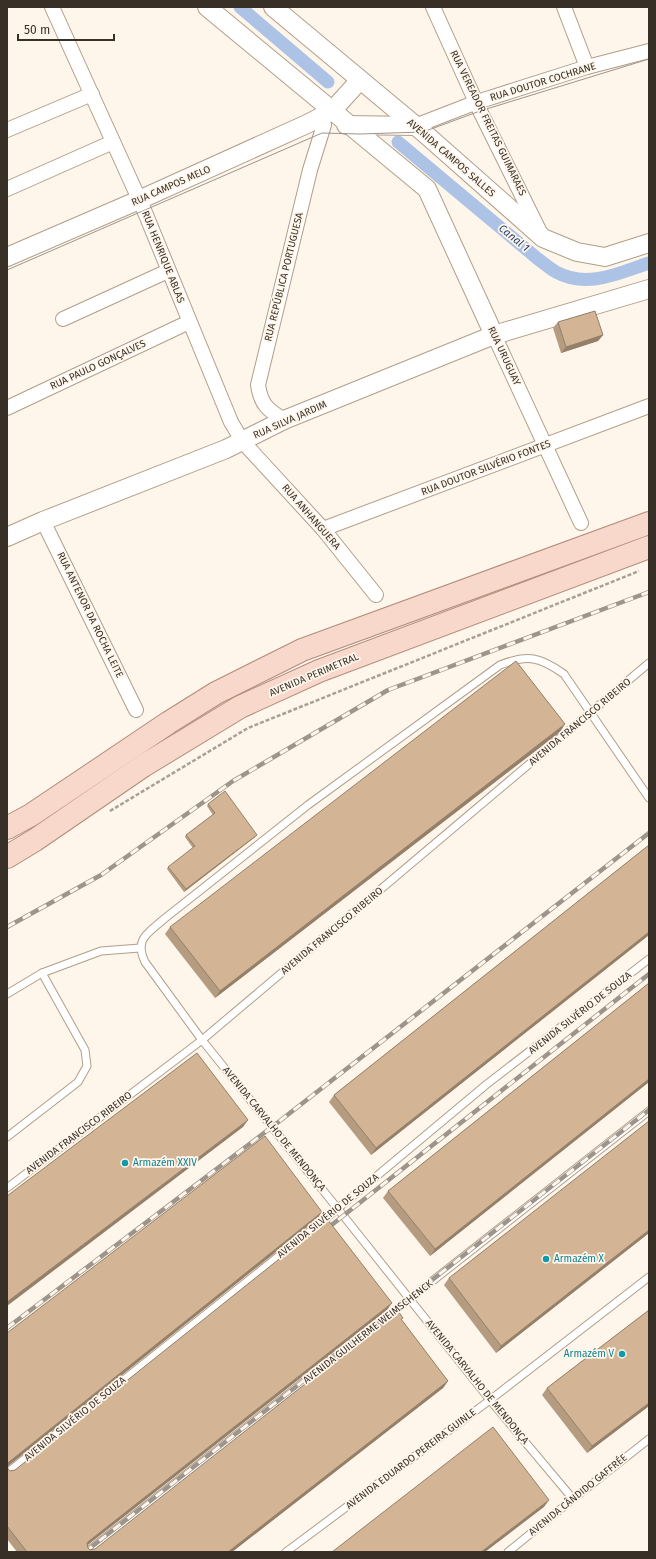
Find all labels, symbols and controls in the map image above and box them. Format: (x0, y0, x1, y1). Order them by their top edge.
scale bar (18, 16, 114, 42)
text: 50 m (24, 23, 50, 37)
street label: RUA VEREADOR FREITAS GUIMARAES (447, 48, 529, 198)
street label: RUA DOUTOR COCHRANE (489, 60, 597, 104)
street label: AVENIDA CAMPOS SALLES (405, 116, 498, 200)
street label: RUA CAMPOS MELO (130, 163, 213, 209)
street label: RUA HENRIQUE ABLAS (139, 209, 187, 305)
street label: RUA REPÚBLICA PORTUGUESA (260, 211, 306, 343)
water label: Canal 1 (496, 222, 532, 254)
street label: RUA URUGUAY (485, 325, 523, 388)
street label: RUA PAULO GONÇALVES (48, 337, 148, 392)
street label: RUA SILVA JARDIM (251, 398, 329, 442)
street label: RUA DOUTOR SILVÉRIO FONTES (419, 436, 553, 498)
street label: RUA ANHANGUERA (279, 482, 343, 552)
street label: RUA ANTENOR DA ROCHA LEITE (54, 550, 126, 680)
street label: AVENIDA PERIMETRAL (267, 651, 361, 699)
street label: AVENIDA FRANCISCO RIBEIRO (526, 676, 634, 768)
street label: AVENIDA FRANCISCO RIBEIRO (278, 885, 386, 977)
street label: AVENIDA SILVÉRIO DE SOUZA (525, 967, 634, 1057)
street label: AVENIDA CARVALHO DE MENDONÇA (220, 1064, 328, 1194)
street label: AVENIDA FRANCISCO RIBEIRO (24, 1089, 134, 1177)
place label: Armazém XXIV (133, 1157, 197, 1169)
marker: Armazém XXIV (120, 1158, 130, 1168)
street label: AVENIDA SILVÉRIO DE SOUZA (273, 1170, 381, 1261)
place label: Armazém X (554, 1253, 605, 1265)
marker: Armazém X (541, 1254, 551, 1264)
street label: AVENIDA GUILHERME WEIMSCHENCK (301, 1277, 435, 1386)
street label: AVENIDA CARVALHO DE MENDONÇA (423, 1317, 531, 1447)
place label: Armazém V (564, 1348, 614, 1360)
marker: Armazém V (617, 1349, 627, 1359)
street label: AVENIDA SILVÉRIO DE SOUZA (20, 1373, 128, 1464)
street label: AVENIDA EDUARDO PEREIRA GUINLE (343, 1406, 479, 1512)
street label: AVENIDA CÂNDIDO GAFFRÉE (525, 1450, 630, 1538)

